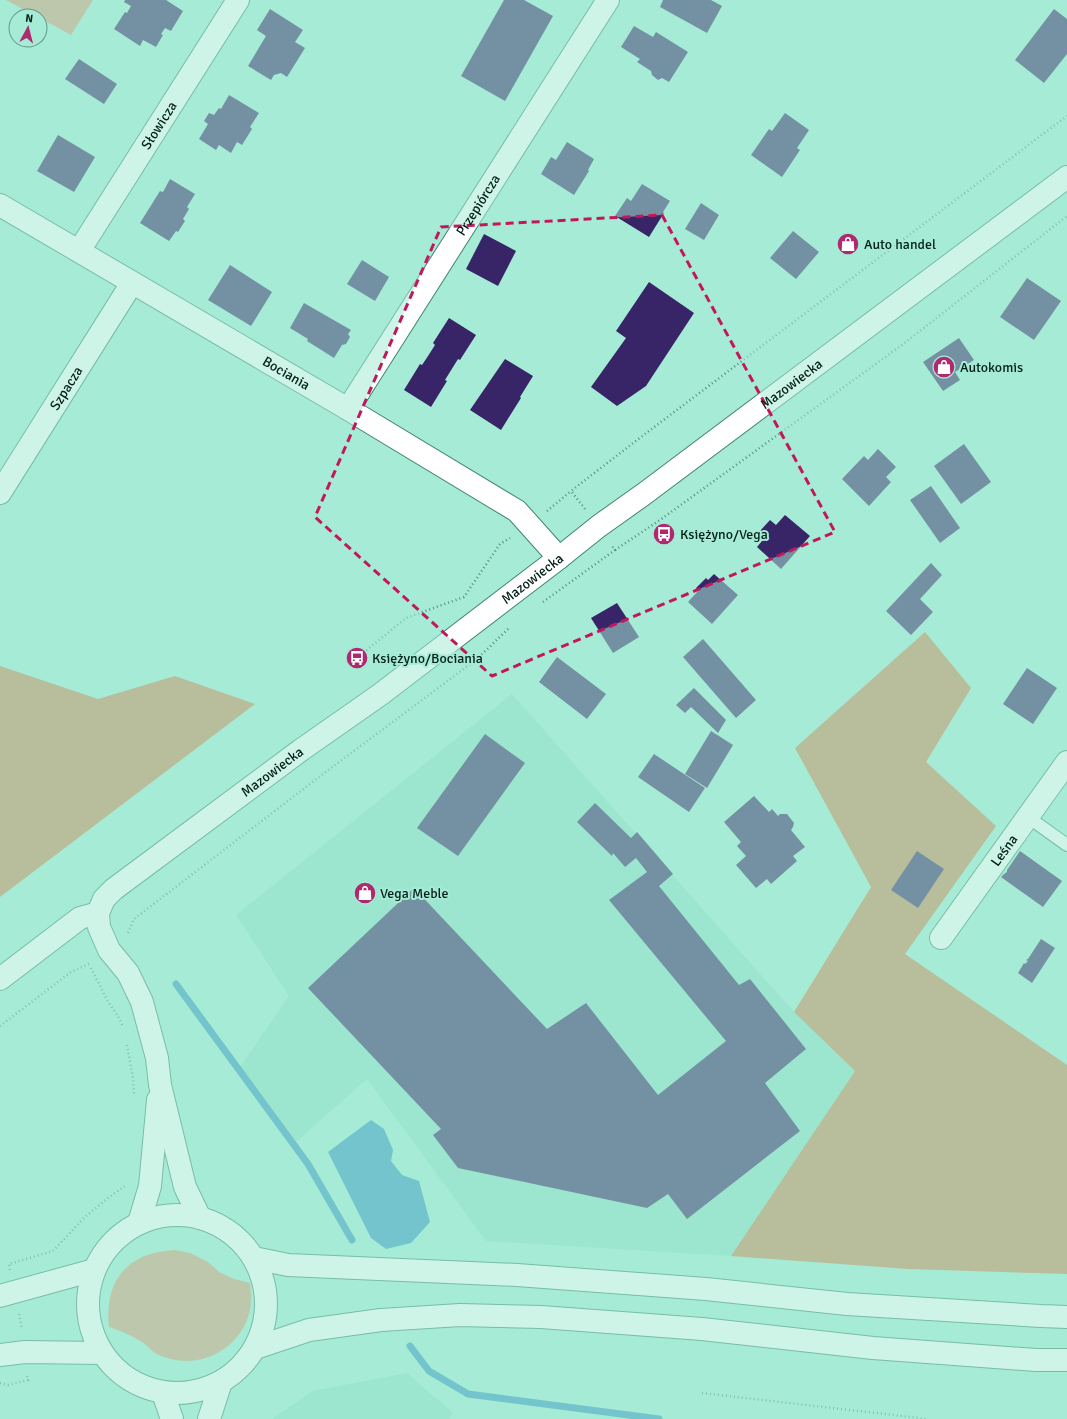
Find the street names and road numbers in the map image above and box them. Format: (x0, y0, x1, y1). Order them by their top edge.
street label: Słowicza (137, 98, 180, 152)
street label: Przepiórcza (452, 171, 504, 239)
street label: Bociania (260, 352, 313, 393)
street label: Mazowiecka (757, 355, 826, 413)
street label: Szpacza (46, 363, 86, 413)
street label: Mazowiecka (498, 549, 567, 608)
street label: Mazowiecka (237, 743, 307, 800)
street label: Leśna (987, 831, 1021, 869)

